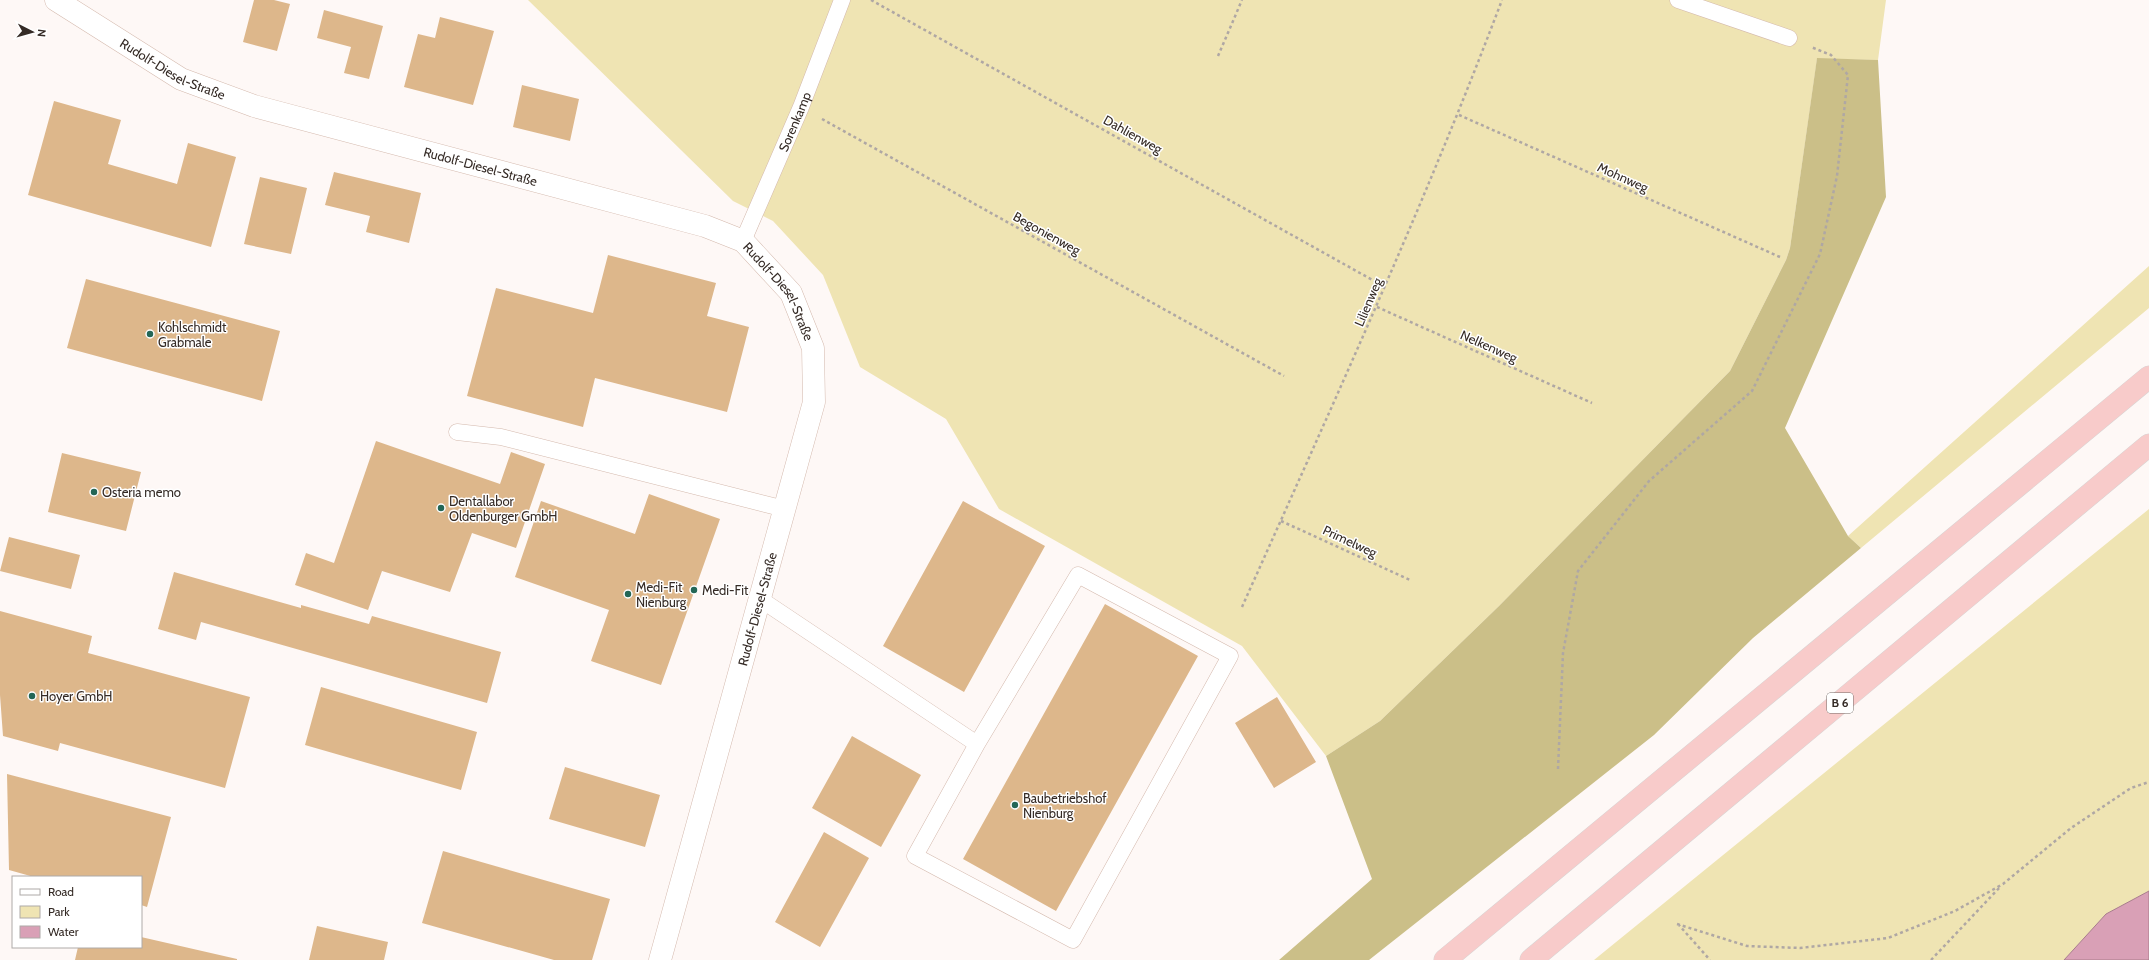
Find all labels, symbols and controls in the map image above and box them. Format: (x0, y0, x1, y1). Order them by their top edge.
north arrow (12, 12, 52, 52)
text: N (35, 28, 49, 38)
street label: Rudolf-Diesel-Straße (117, 35, 228, 103)
street label: Sorenkamp (775, 90, 814, 154)
street label: Dahlienweg (1101, 111, 1166, 157)
street label: Rudolf-Diesel-Straße (422, 143, 539, 189)
street label: Mohnweg (1595, 159, 1652, 196)
street label: Begonienweg (1011, 208, 1084, 258)
street label: Rudolf-Diesel-Straße (740, 239, 817, 343)
street label: Lilienweg (1351, 275, 1386, 329)
place label: Kohlschmidt Grabmale (158, 319, 227, 350)
street label: Nelkenweg (1458, 326, 1520, 366)
marker: Kohlschmidt Grabmale (145, 329, 155, 339)
place label: Osteria memo (102, 484, 181, 500)
marker: Osteria memo (89, 487, 99, 497)
place label: Dentallabor Oldenburger GmbH (449, 493, 558, 524)
marker: Dentallabor Oldenburger GmbH (436, 503, 446, 513)
street label: Primelweg (1320, 522, 1380, 561)
street label: Rudolf-Diesel-Straße (734, 550, 780, 667)
place label: Medi-Fit Nienburg (636, 579, 687, 610)
place label: Medi-Fit (702, 582, 749, 598)
marker: Medi-Fit (689, 585, 699, 595)
marker: Medi-Fit Nienburg (623, 589, 633, 599)
place label: Hoyer GmbH (40, 688, 112, 704)
marker: Hoyer GmbH (27, 691, 37, 701)
road number: B 6 (1827, 693, 1853, 713)
place label: Baubetriebshof Nienburg (1023, 790, 1107, 821)
marker: Baubetriebshof Nienburg (1010, 800, 1020, 810)
legend (12, 876, 142, 948)
text: Road (48, 884, 74, 899)
text: Park (48, 904, 70, 919)
text: Water (48, 924, 79, 939)

